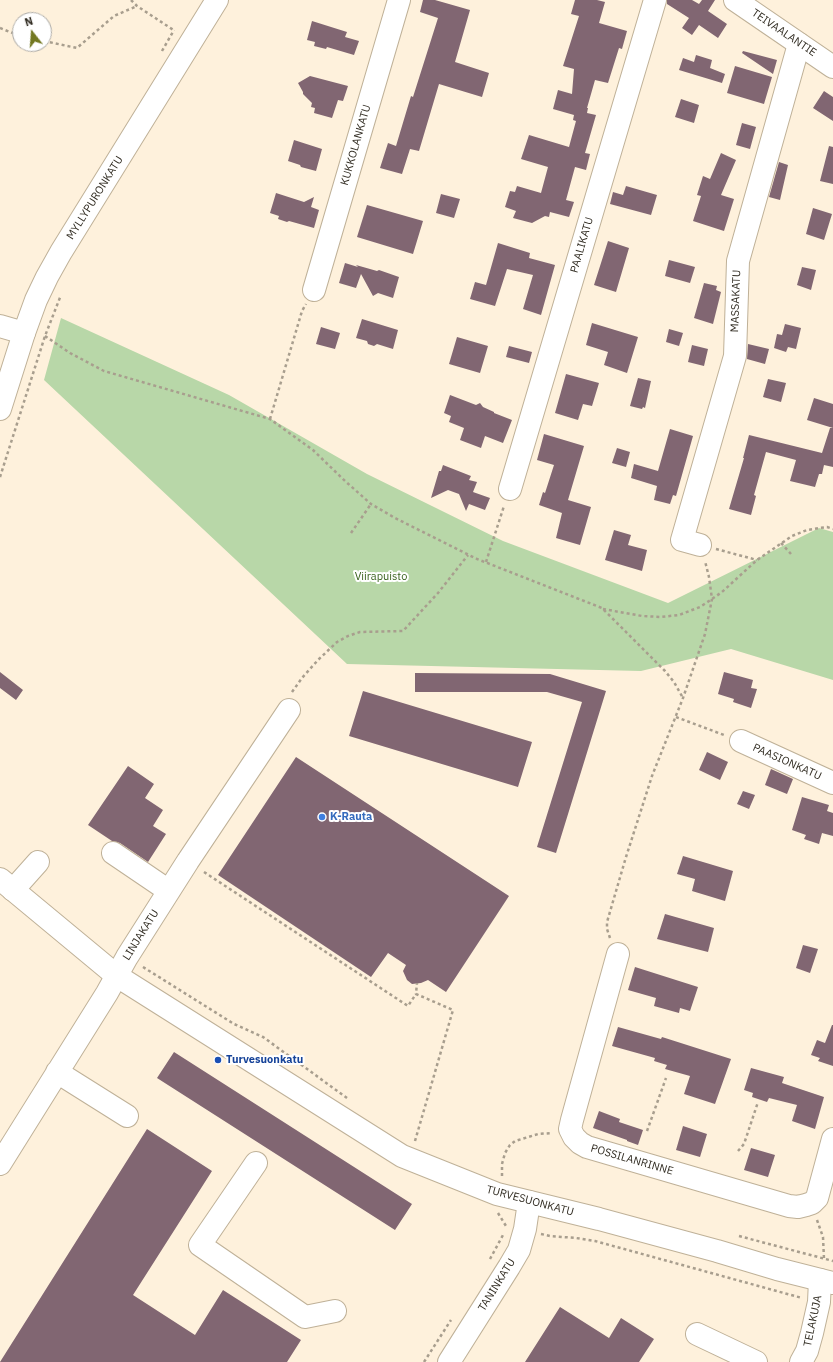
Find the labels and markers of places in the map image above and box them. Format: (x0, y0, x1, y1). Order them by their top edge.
place label: K-Rauta (330, 810, 372, 824)
marker: K-Rauta (317, 812, 327, 822)
place label: Turvesuonkatu (226, 1053, 303, 1067)
marker: Turvesuonkatu (213, 1055, 223, 1065)

